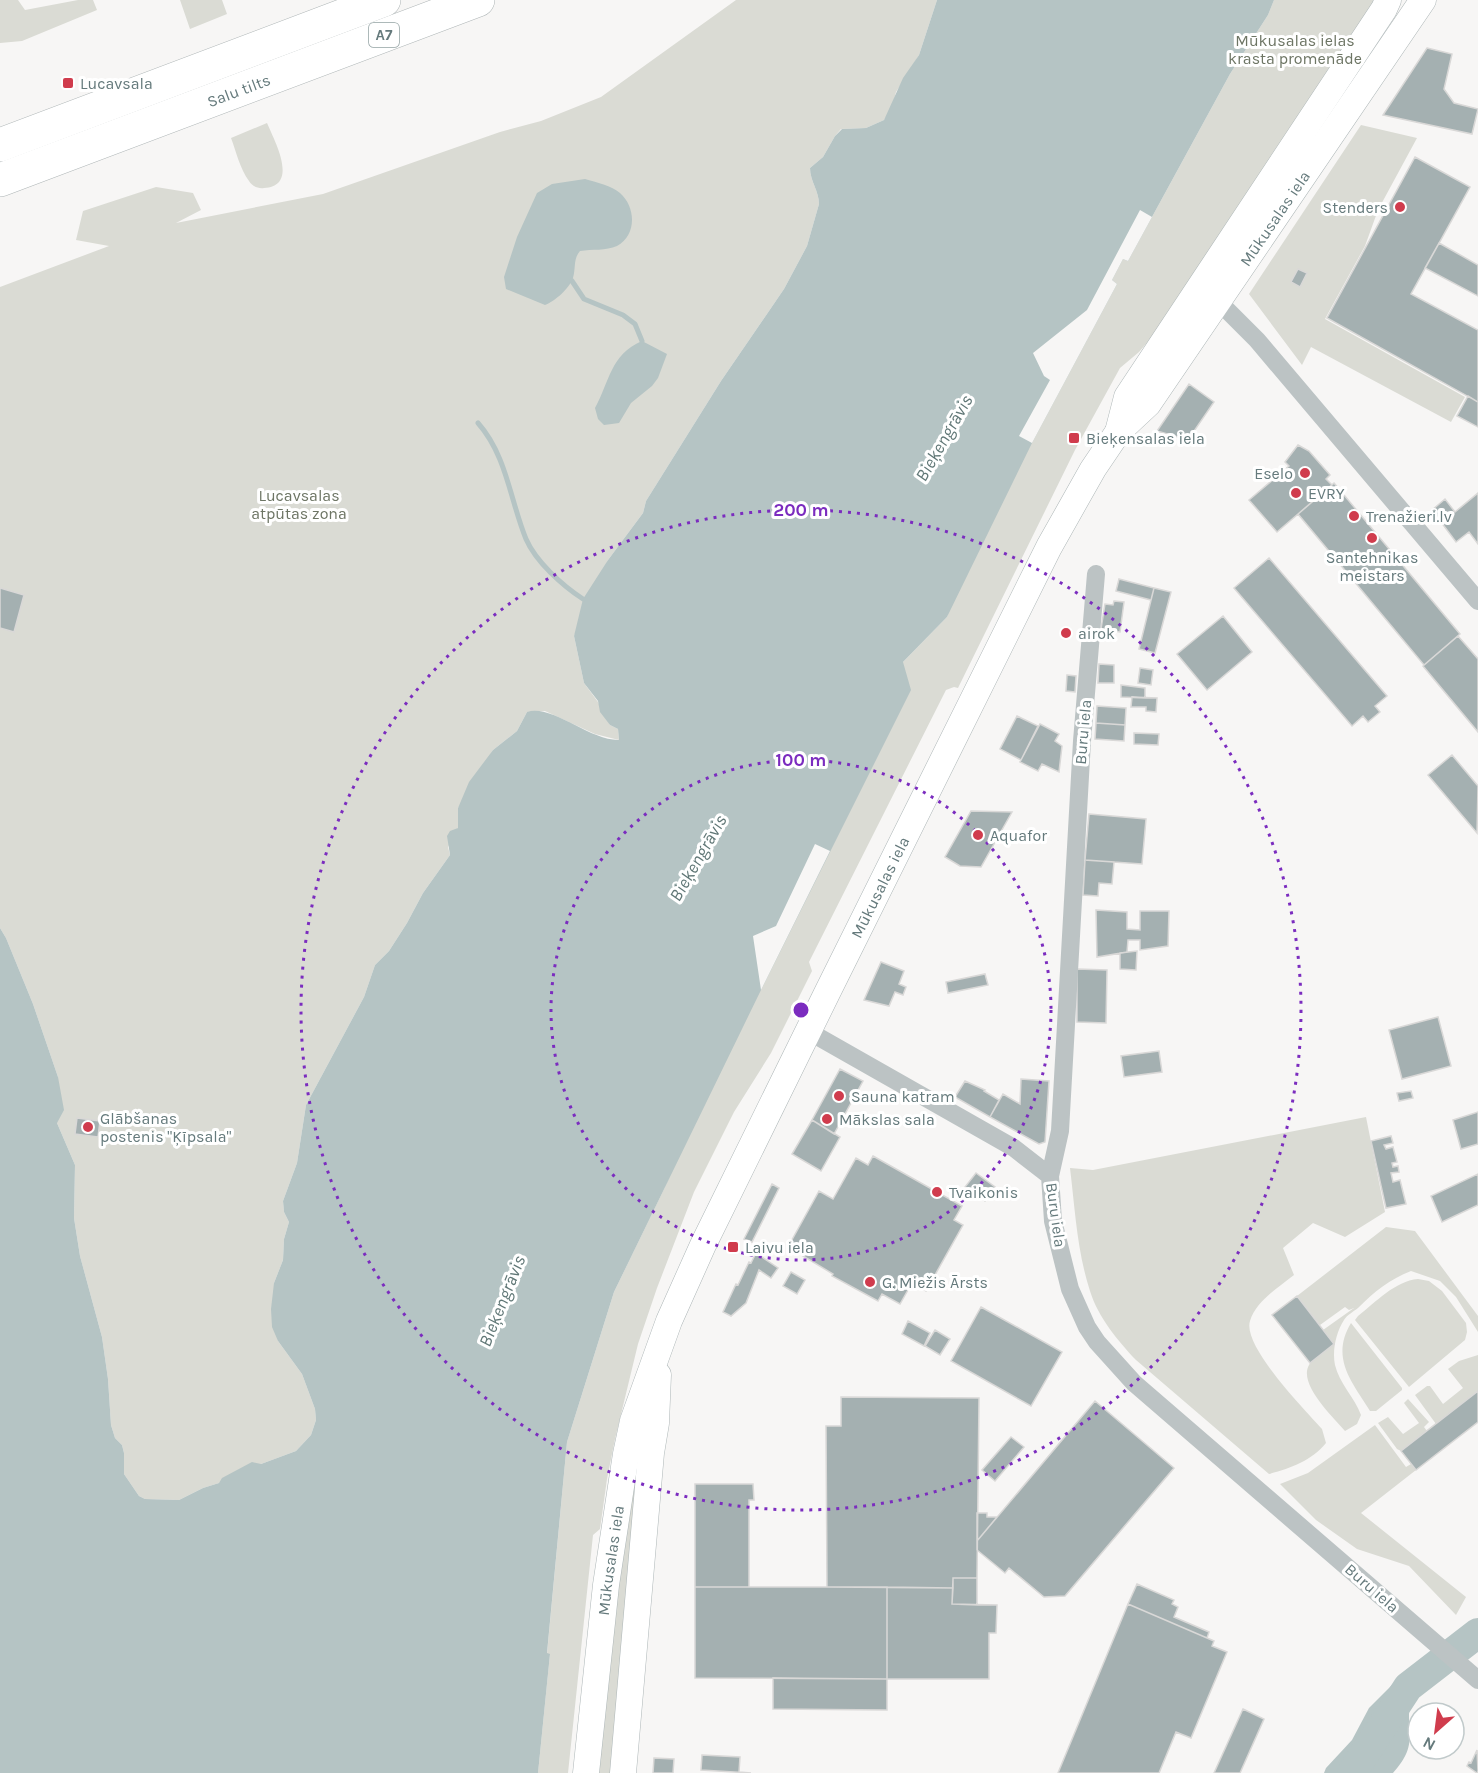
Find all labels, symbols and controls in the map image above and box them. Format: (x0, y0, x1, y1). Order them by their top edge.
road number: A7 (369, 23, 399, 47)
park label: Mūkusalas ielas krasta promenāde (1228, 31, 1362, 68)
street label: Salu tilts (204, 70, 273, 111)
place label: Lucavsala (80, 74, 153, 93)
marker: Lucavsala (61, 76, 75, 90)
street label: Mūkusalas iela (1235, 167, 1314, 269)
place label: Stenders (1323, 198, 1388, 217)
marker: Stenders (1393, 200, 1407, 214)
water label: Bieķengrāvis (910, 391, 978, 485)
place label: Bieķensalas iela (1086, 429, 1205, 448)
marker: Bieķensalas iela (1067, 431, 1081, 445)
place label: Eselo (1254, 464, 1293, 483)
marker: Eselo (1298, 466, 1312, 480)
place label: EVRY (1308, 484, 1345, 503)
park label: Lucavsalas atpūtas zona (251, 486, 347, 523)
marker: EVRY (1289, 486, 1303, 500)
text: 200 m (773, 499, 829, 521)
place label: Trenažieri.lv (1366, 507, 1452, 526)
marker: Trenažieri.lv (1347, 509, 1361, 523)
marker: Santehnikas meistars (1365, 531, 1379, 545)
place label: Santehnikas meistars (1326, 548, 1418, 585)
place label: airok (1078, 624, 1115, 643)
marker: airok (1059, 626, 1073, 640)
street label: Buru iela (1071, 699, 1095, 765)
text: 100 m (776, 749, 826, 771)
water label: Bieķengrāvis (664, 811, 732, 905)
place label: Aquafor (990, 826, 1047, 845)
marker: Aquafor (971, 828, 985, 842)
street label: Mūkusalas iela (846, 833, 913, 941)
centre of rings (791, 1000, 811, 1020)
place label: Sauna katram (851, 1087, 955, 1106)
marker: Sauna katram (832, 1089, 846, 1103)
place label: Glābšanas postenis "Ķīpsala" (100, 1109, 232, 1146)
place label: Mākslas sala (839, 1110, 935, 1129)
marker: Mākslas sala (820, 1112, 834, 1126)
marker: Glābšanas postenis "Ķīpsala" (81, 1120, 95, 1134)
street label: Buru iela (1042, 1181, 1070, 1249)
place label: Tvaikonis (949, 1183, 1018, 1202)
marker: Tvaikonis (930, 1185, 944, 1199)
place label: Laivu iela (745, 1238, 814, 1257)
marker: Laivu iela (726, 1240, 740, 1254)
water label: Bieķengrāvis (474, 1252, 530, 1350)
place label: G. Miežis Ārsts (882, 1273, 988, 1292)
marker: G. Miežis Ārsts (863, 1275, 877, 1289)
street label: Mūkusalas iela (593, 1504, 628, 1616)
street label: Buru iela (1341, 1559, 1403, 1617)
north arrow (1406, 1701, 1466, 1761)
text: N (1420, 1733, 1439, 1755)

